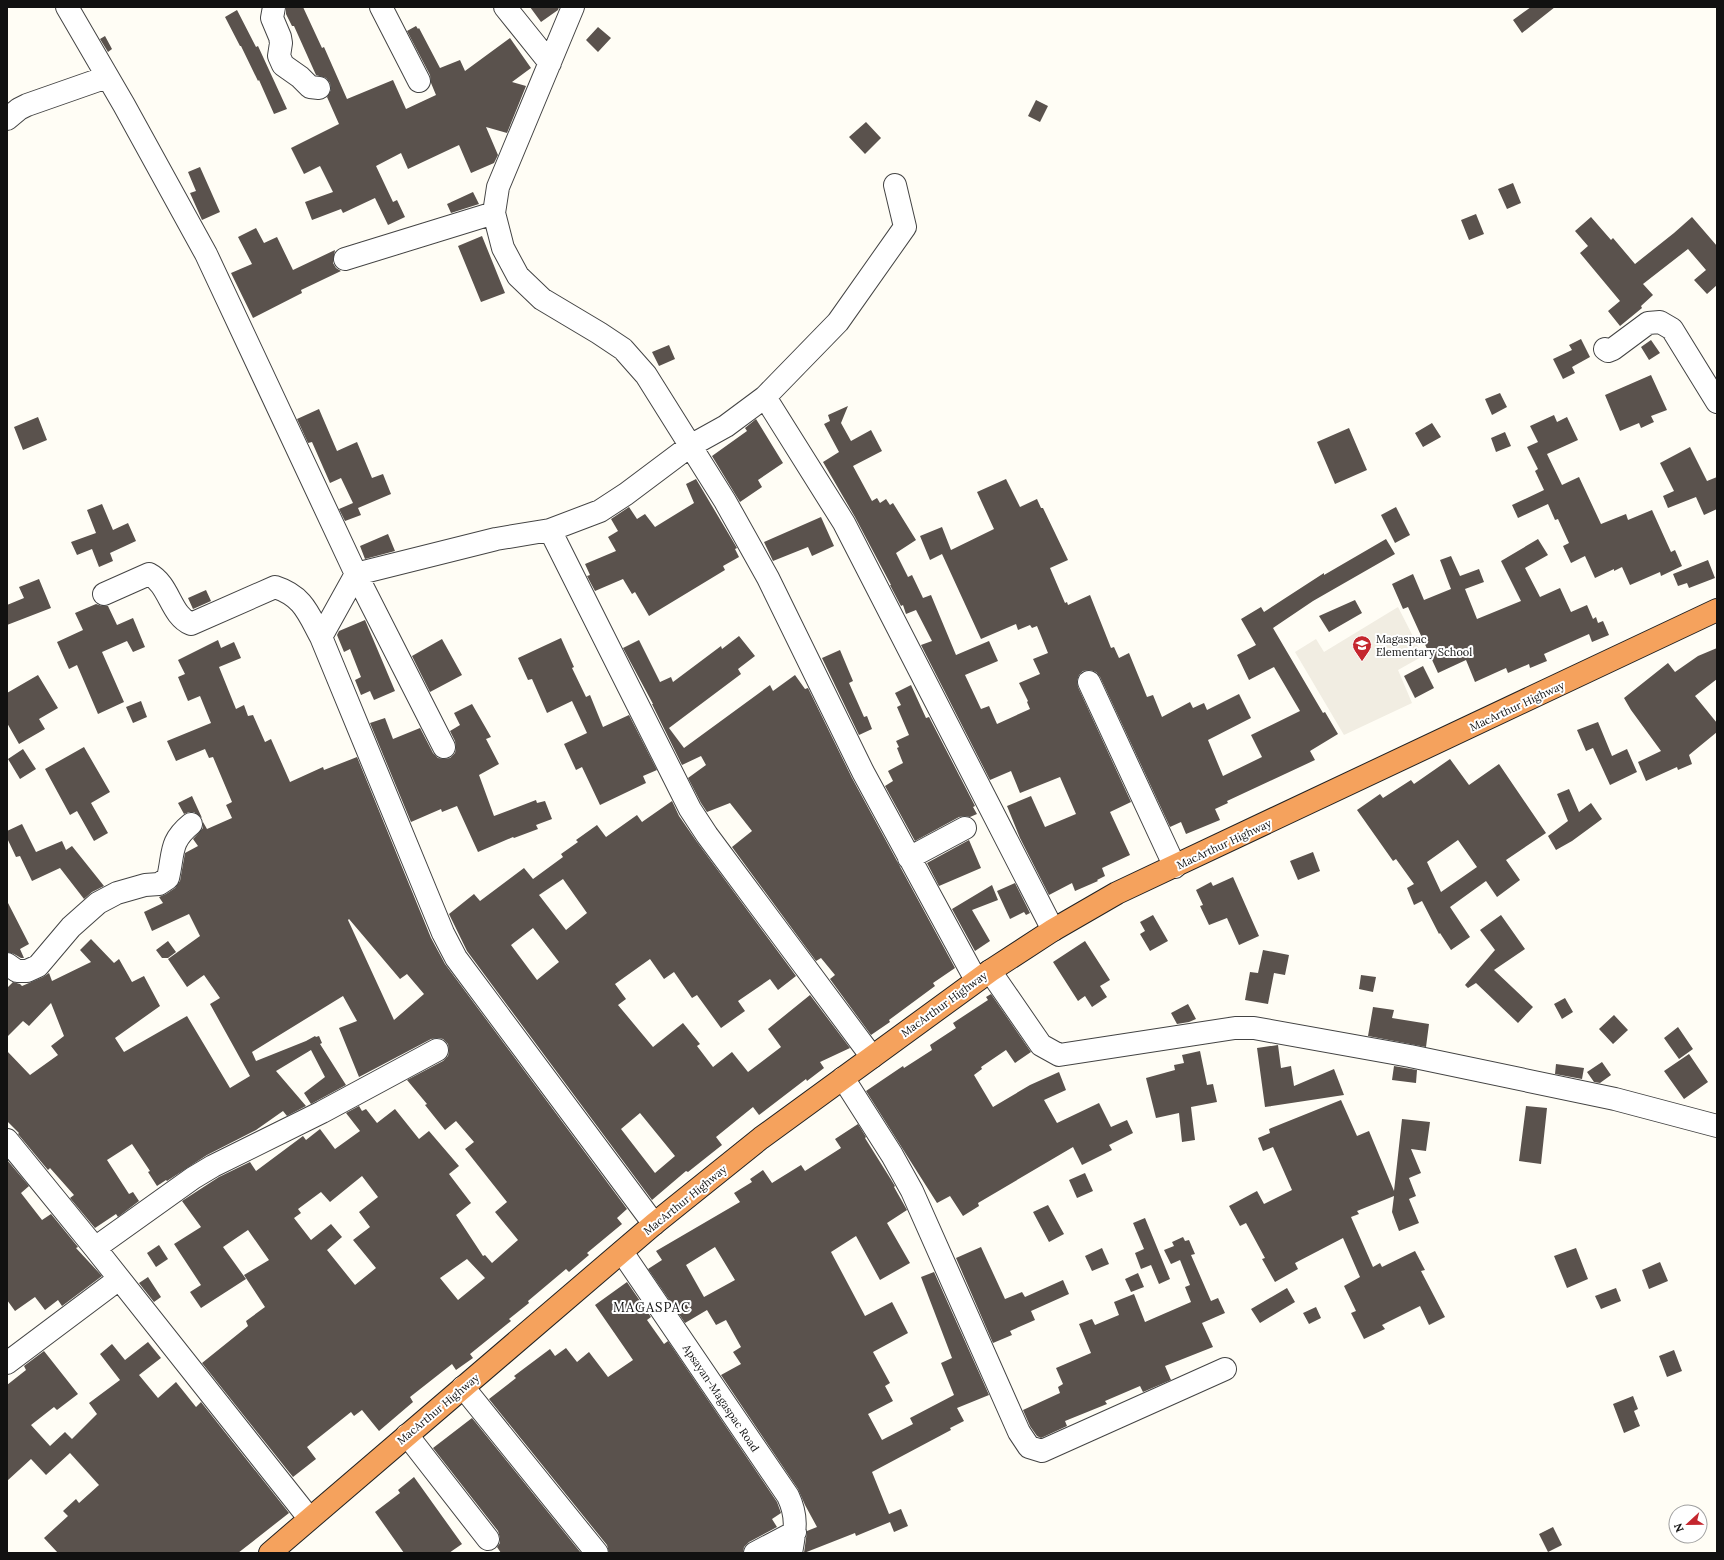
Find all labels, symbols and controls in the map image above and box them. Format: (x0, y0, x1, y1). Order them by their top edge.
place label: Magaspac Elementary School (1376, 632, 1472, 659)
school or university icon: Magaspac Elementary School (1351, 634, 1373, 662)
street label: MacArthur Highway (1467, 678, 1567, 734)
street label: MacArthur Highway (1174, 816, 1274, 872)
street label: MacArthur Highway (898, 968, 990, 1040)
street label: MacArthur Highway (641, 1162, 730, 1238)
district label: MAGASPAC (613, 1299, 691, 1316)
street label: Apsayan-Magaspac Road (679, 1341, 762, 1455)
street label: MacArthur Highway (394, 1370, 482, 1447)
north arrow (1668, 1504, 1708, 1544)
text: N (1670, 1521, 1687, 1534)

